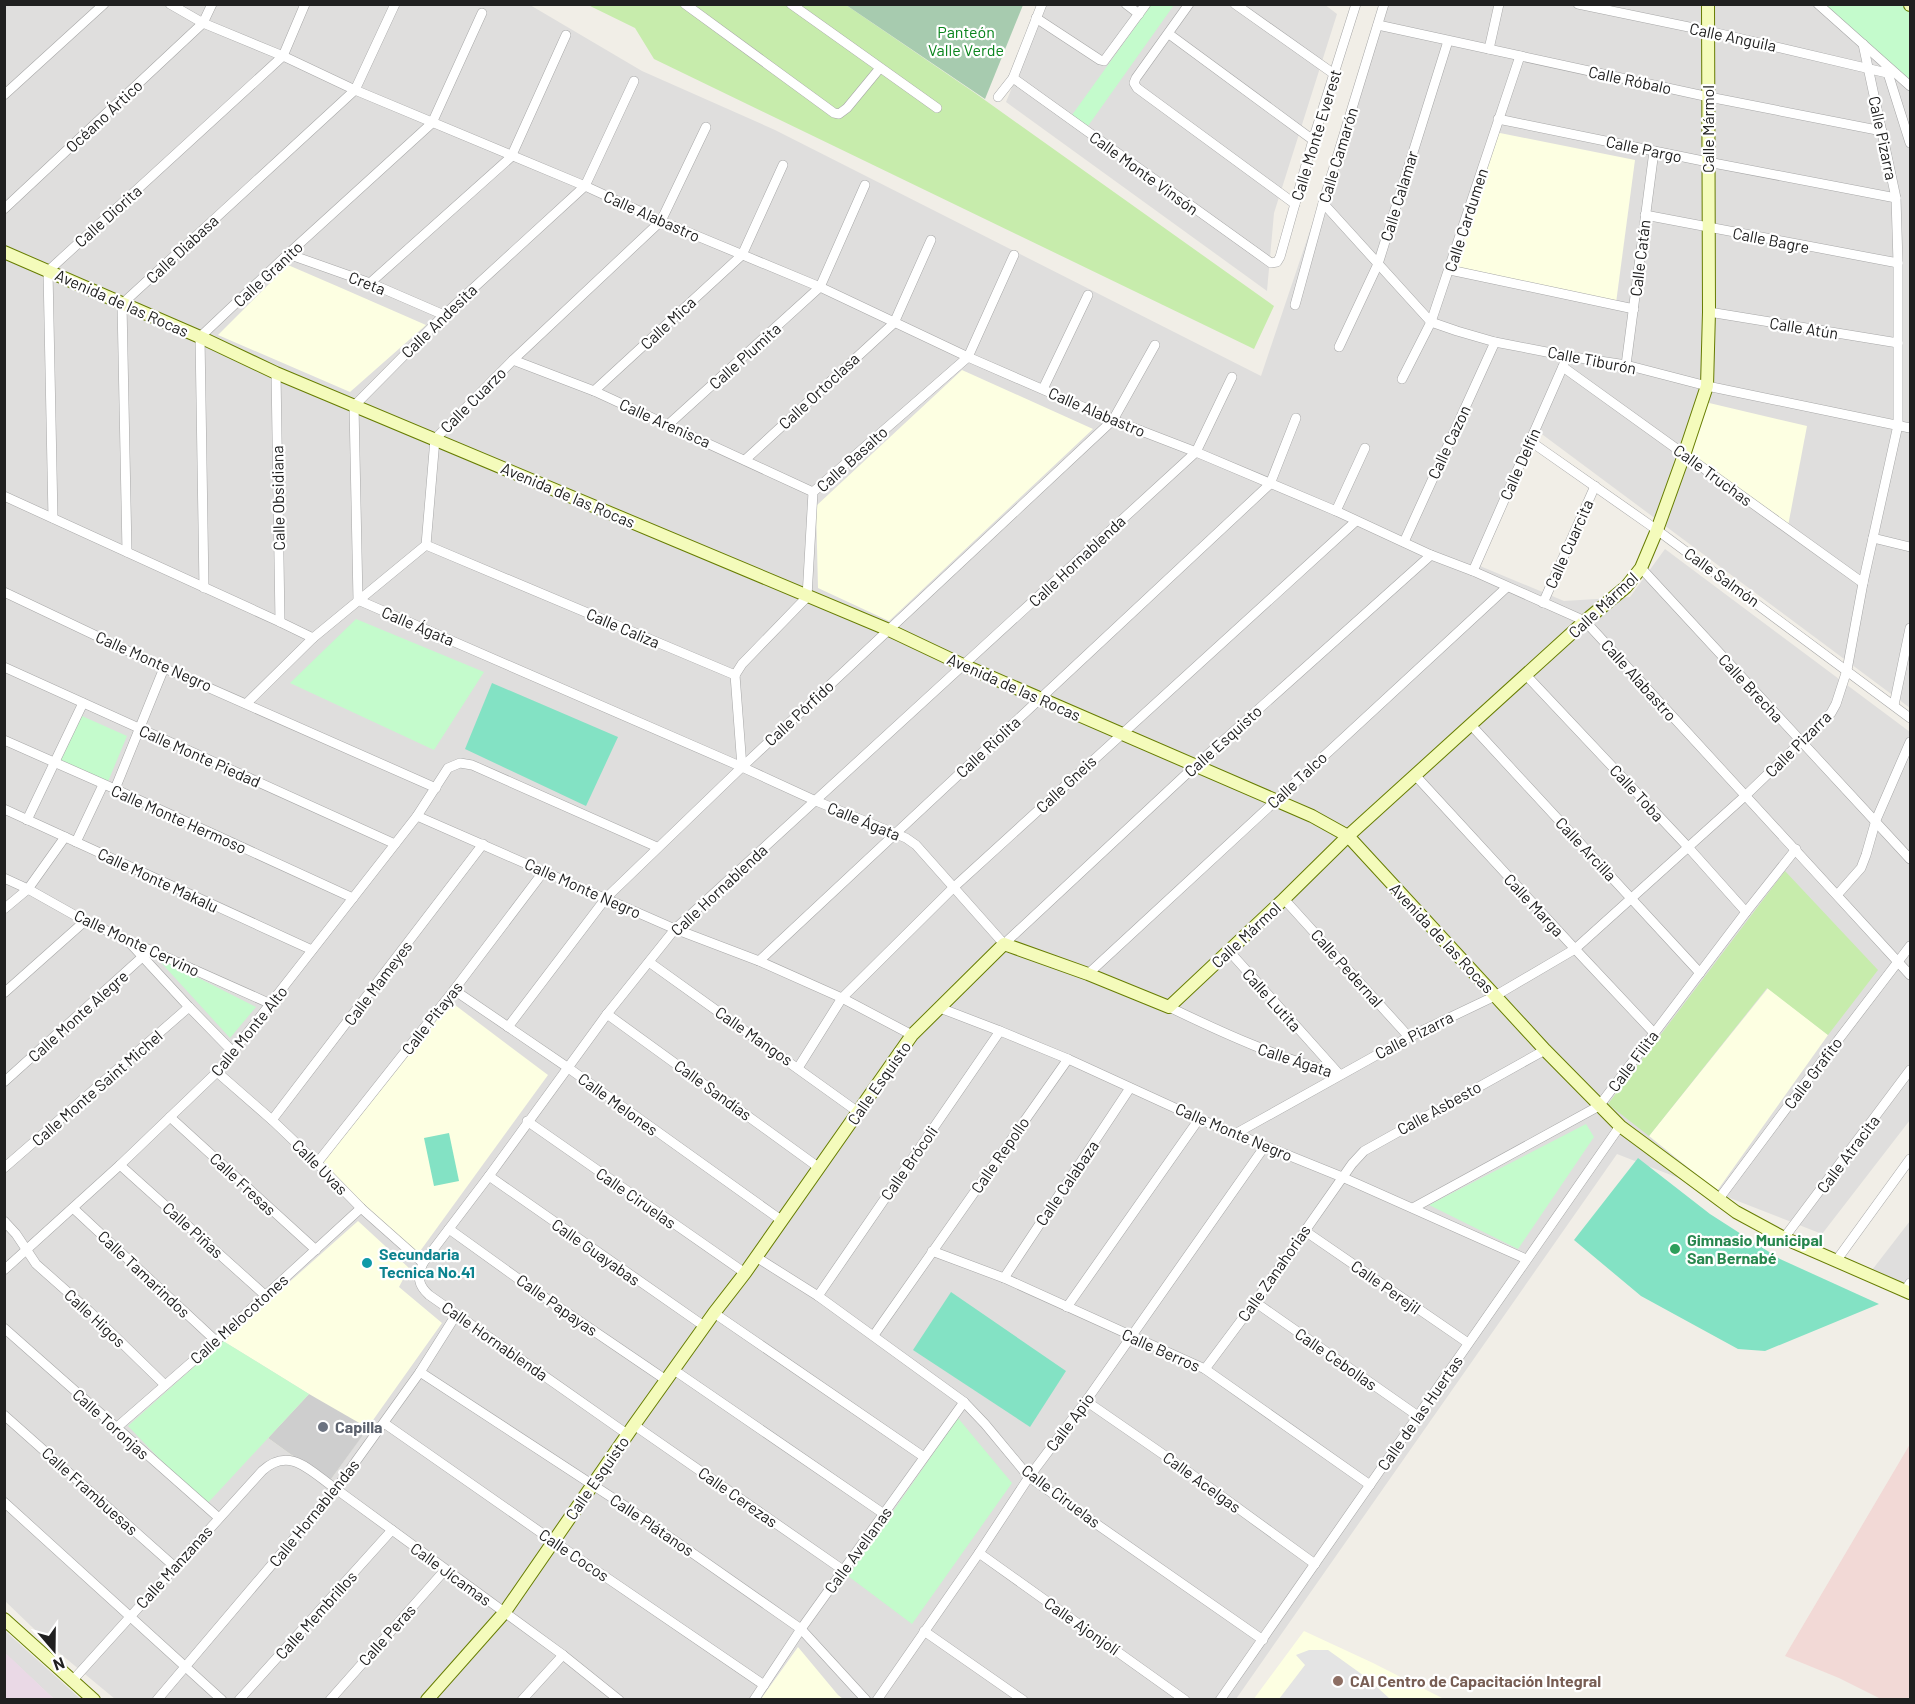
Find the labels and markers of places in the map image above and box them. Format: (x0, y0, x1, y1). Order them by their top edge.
place label: Gimnasio Municipal San Bernabé (1687, 1230, 1823, 1267)
marker: Gimnasio Municipal San Bernabé (1668, 1242, 1682, 1256)
place label: Secundaria Tecnica No.41 (379, 1244, 475, 1281)
marker: Secundaria Tecnica No.41 (360, 1256, 374, 1270)
place label: Capilla (335, 1417, 383, 1436)
marker: Capilla (316, 1420, 330, 1434)
place label: CAI Centro de Capacitación Integral (1350, 1671, 1601, 1690)
marker: CAI Centro de Capacitación Integral (1331, 1674, 1345, 1688)

